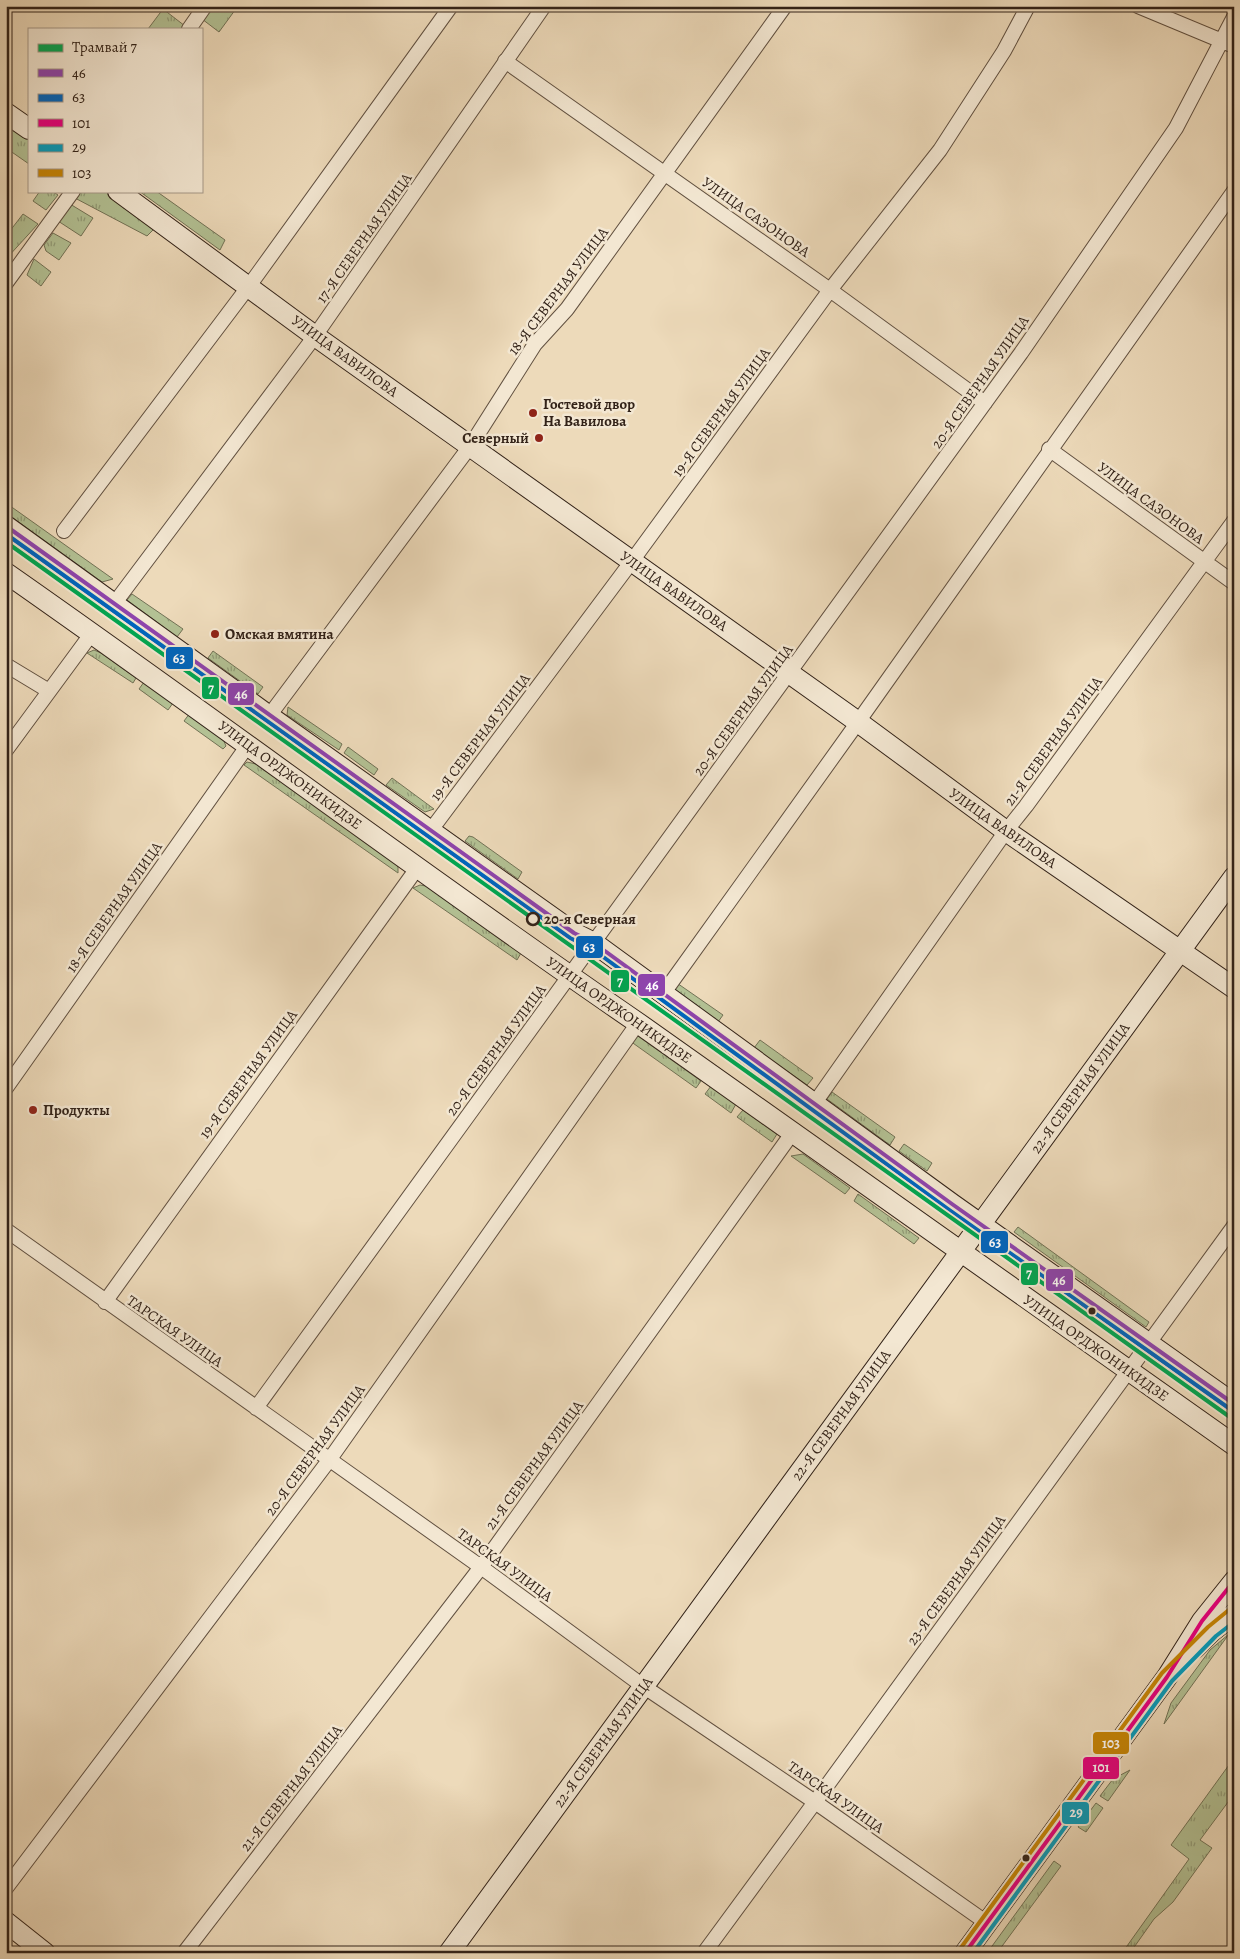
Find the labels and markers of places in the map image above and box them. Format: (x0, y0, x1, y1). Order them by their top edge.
place label: Гостевой двор На Вавилова (543, 394, 635, 431)
marker: Гостевой двор На Вавилова (527, 407, 539, 419)
place label: Северный (462, 428, 529, 448)
marker: Северный (533, 432, 545, 444)
place label: Oмская вмятина (225, 624, 335, 644)
marker: Oмская вмятина (209, 628, 221, 640)
place label: 20-я Северная (544, 909, 636, 929)
marker: 20-я Северная (526, 912, 540, 926)
place label: Продукты (43, 1100, 110, 1120)
marker: Продукты (27, 1104, 39, 1116)
unlabelled marker (1087, 1306, 1097, 1316)
unlabelled marker (1021, 1853, 1031, 1863)

